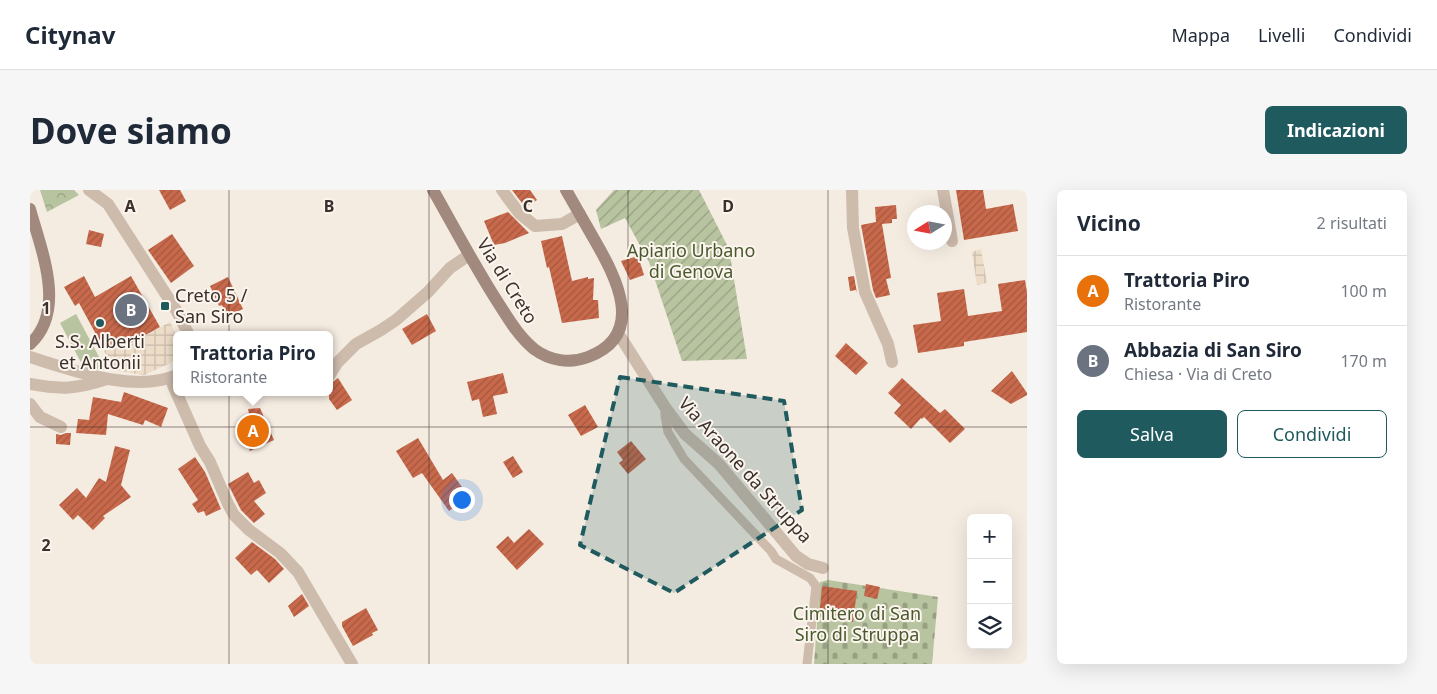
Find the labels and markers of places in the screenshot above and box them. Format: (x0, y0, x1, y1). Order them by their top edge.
place label: Creto 5 / San Siro (175, 283, 248, 328)
pin: B (115, 291, 147, 329)
marker: Creto 5 / San Siro (159, 300, 171, 312)
marker: S.S. Alberti et Antonii (94, 317, 106, 329)
place label: S.S. Alberti et Antonii (55, 329, 145, 374)
pin: A (237, 412, 269, 450)

